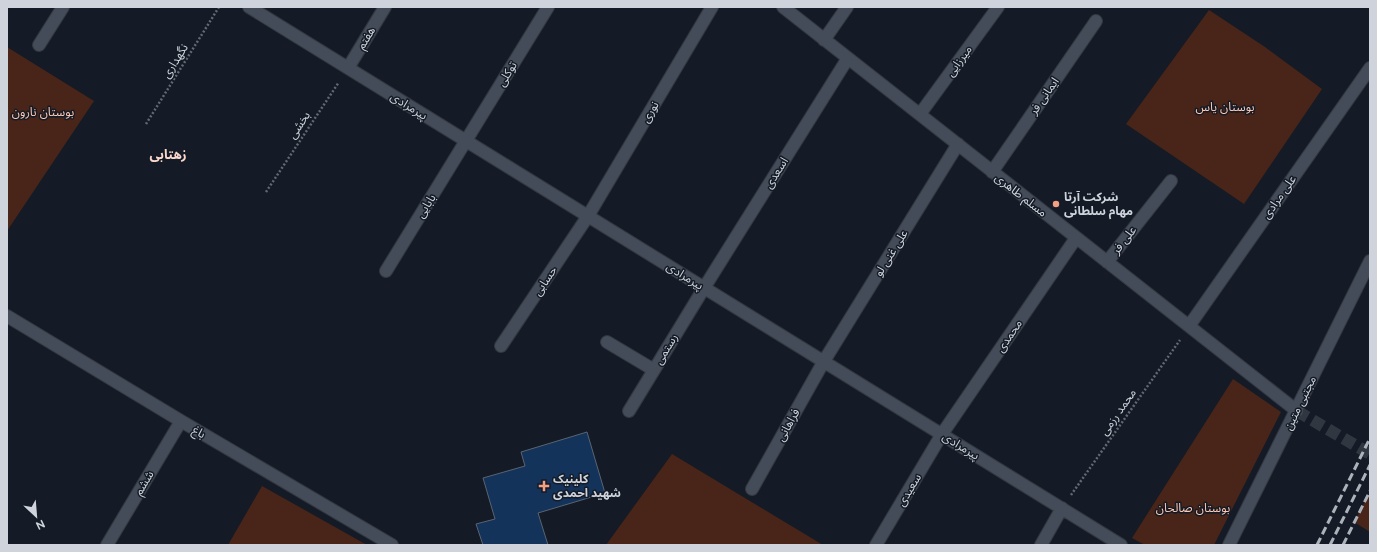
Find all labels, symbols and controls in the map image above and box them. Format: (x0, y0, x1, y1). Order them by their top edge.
street label: هفتم (354, 24, 380, 53)
street label: نگهداری (159, 41, 191, 81)
street label: میرزایی (943, 43, 975, 79)
street label: توکلی (494, 59, 520, 89)
street label: ایمانی فر (1026, 75, 1062, 118)
street label: پیرمرادی (387, 89, 430, 124)
street label: نوری (638, 99, 662, 125)
park label: بوستان یاس (1195, 100, 1255, 114)
park label: بوستان نارون (12, 105, 74, 119)
street label: بخشی (285, 109, 313, 141)
district label: زهتابی (149, 147, 187, 162)
street label: اسعدی (761, 155, 791, 191)
street label: مسلم طاهری (991, 170, 1050, 221)
street label: علی مرادی (1259, 173, 1299, 221)
place label: شرکت آرتا مهام سلطانی (1064, 190, 1133, 220)
street label: بابایی (413, 191, 439, 221)
marker: شرکت آرتا مهام سلطانی (1051, 199, 1061, 209)
street label: علی فر (1108, 223, 1139, 258)
street label: علی غنی لو (871, 227, 911, 279)
street label: پیرمرادی (663, 259, 706, 294)
street label: حسابی (530, 263, 560, 299)
street label: محمدی (993, 317, 1025, 355)
street label: رستمی (651, 331, 681, 367)
street label: مجتبی متین (1281, 374, 1319, 432)
street label: محمد رزمی (1097, 386, 1139, 438)
street label: فراهانی (773, 406, 803, 444)
street label: باغ (189, 423, 208, 443)
street label: پیرمرادی (939, 429, 982, 464)
street label: ششم (131, 468, 159, 499)
street label: سعیدی (894, 471, 924, 509)
place label: کلینیک شهید احمدی (553, 472, 621, 500)
marker: کلینیک شهید احمدی (538, 480, 550, 492)
north arrow (16, 496, 56, 536)
park label: بوستان صالحان (1156, 501, 1230, 515)
text: N (34, 517, 47, 532)

